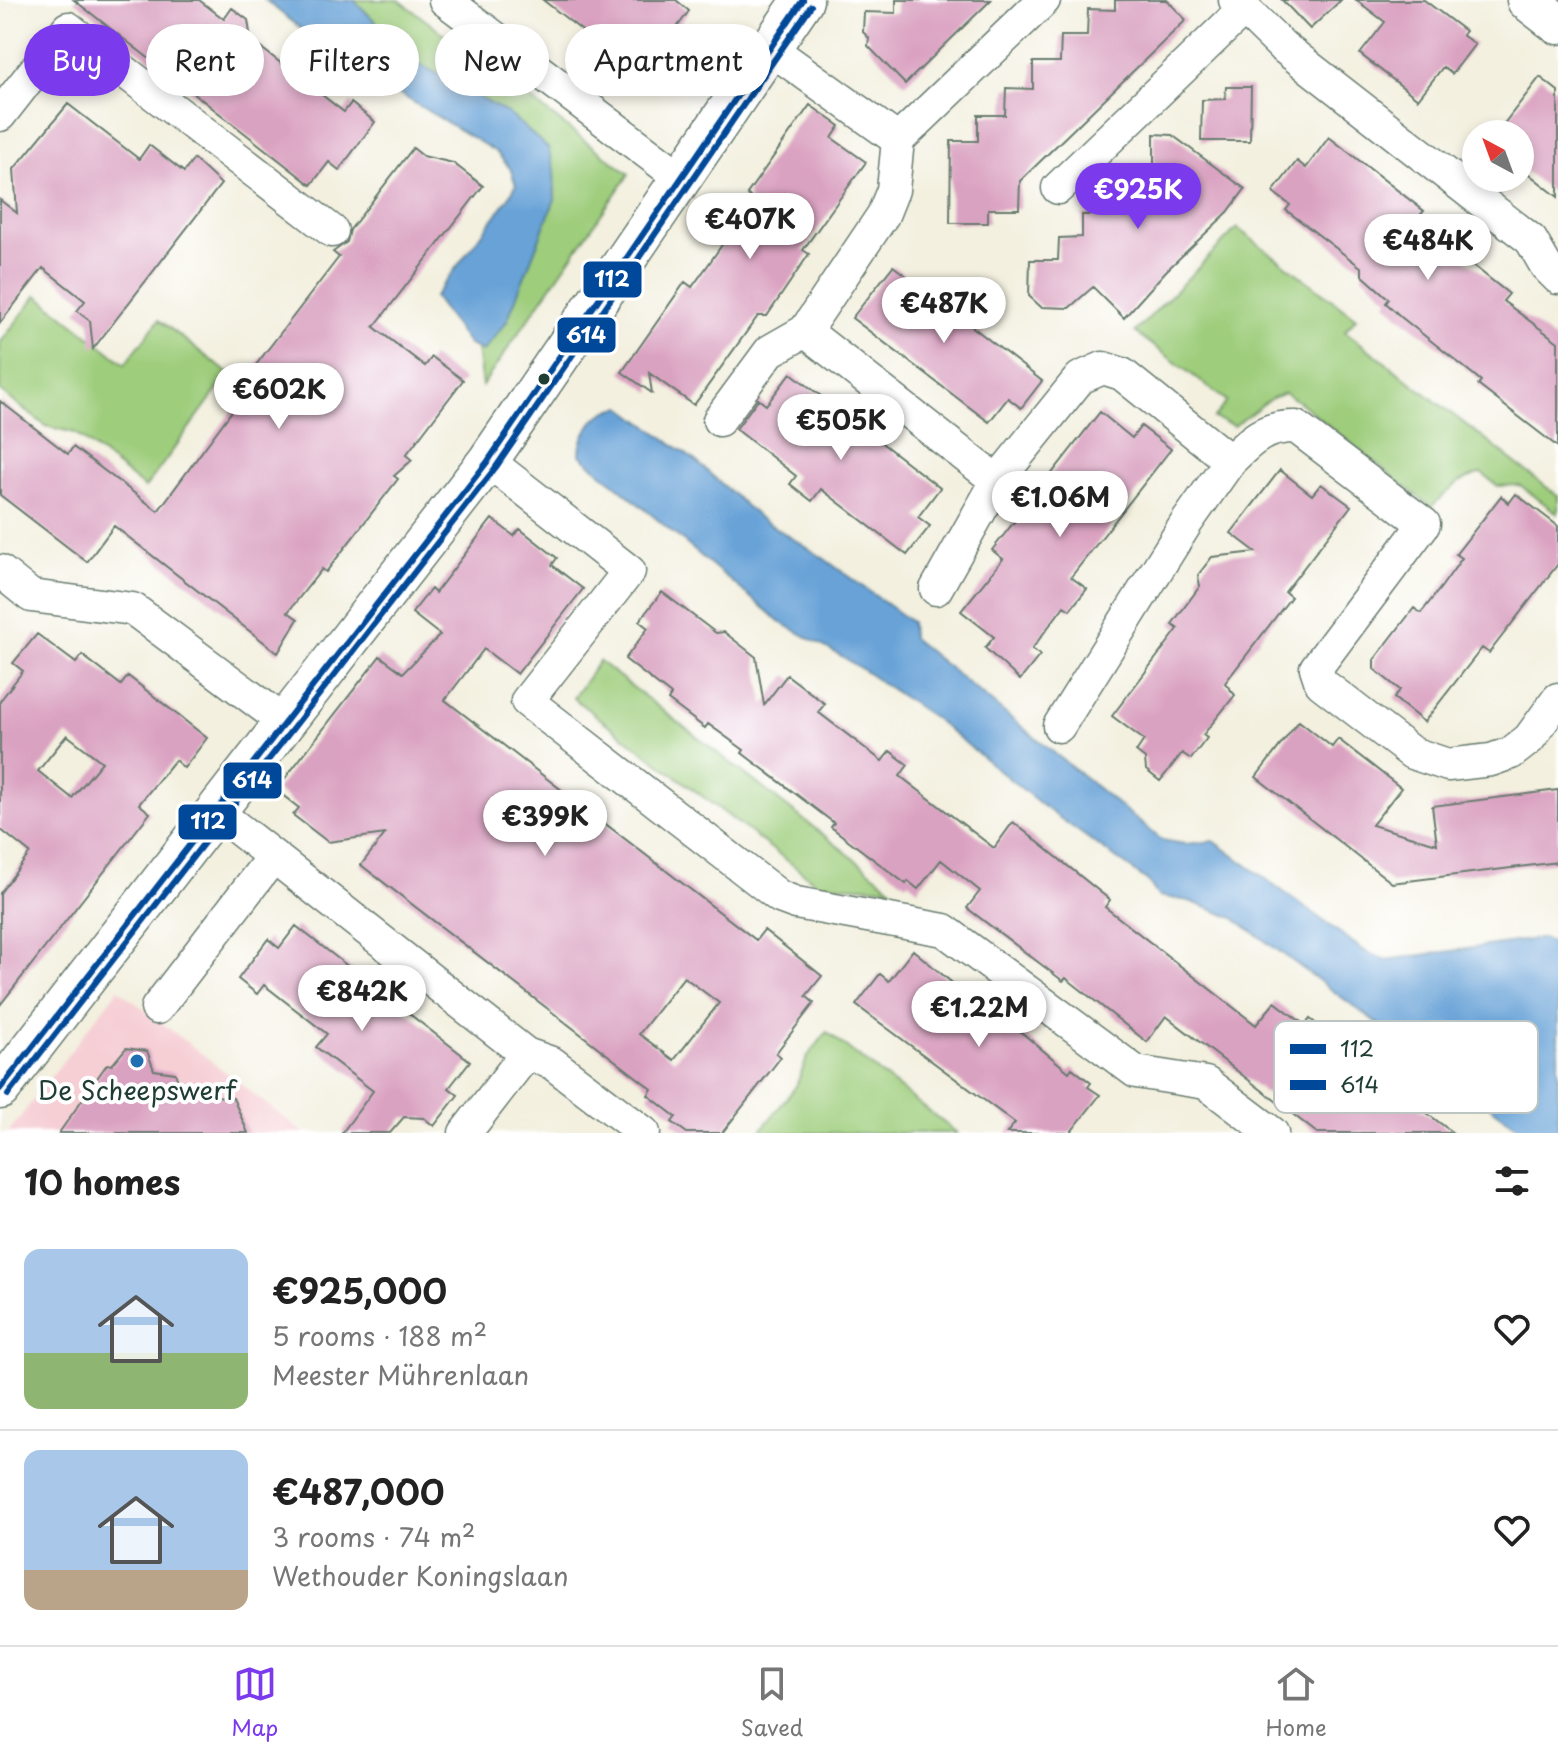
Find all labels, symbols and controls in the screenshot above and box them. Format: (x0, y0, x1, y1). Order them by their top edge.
chip: Buy (24, 24, 130, 96)
chip: Rent (146, 24, 264, 96)
chip: Filters (280, 24, 419, 96)
chip: New (435, 24, 549, 96)
chip: Apartment (565, 24, 771, 96)
north arrow (1462, 120, 1534, 192)
map controls (1462, 120, 1534, 192)
pin: €925K (1082, 163, 1194, 231)
text: €925K (1093, 169, 1183, 208)
pin: €407K (694, 193, 806, 261)
text: €407K (704, 199, 796, 238)
pin: €484K (1372, 214, 1484, 282)
text: €484K (1382, 220, 1474, 259)
line badge: 112 (582, 260, 643, 299)
text: 112 (594, 261, 630, 294)
pin: €487K (888, 277, 1000, 345)
text: €487K (900, 283, 988, 322)
line badge: 614 (556, 316, 617, 354)
text: 614 (566, 317, 606, 350)
pin: €602K (223, 363, 335, 431)
text: €602K (232, 369, 326, 408)
unlabelled marker (536, 371, 552, 387)
pin: €505K (785, 394, 897, 462)
text: €505K (795, 400, 887, 439)
pin: €1.06M (995, 471, 1125, 539)
text: €1.06M (1010, 477, 1110, 516)
line badge: 614 (222, 761, 283, 800)
text: 614 (232, 762, 272, 795)
pin: €399K (489, 790, 601, 858)
text: €399K (501, 796, 589, 835)
line badge: 112 (177, 803, 238, 841)
text: 112 (190, 803, 226, 836)
pin: €842K (306, 965, 418, 1033)
text: €842K (316, 971, 408, 1010)
pin: €1.22M (914, 981, 1044, 1049)
text: €1.22M (929, 987, 1029, 1026)
legend (1274, 1021, 1538, 1113)
text: 112 (1340, 1031, 1374, 1064)
marker: De Scheepswerf (128, 1052, 146, 1070)
text: 614 (1340, 1067, 1379, 1100)
place label: De Scheepswerf (38, 1070, 238, 1109)
text: 10 homes (24, 1155, 180, 1207)
icon: filters (1490, 1159, 1534, 1203)
text: €925,000 (272, 1264, 447, 1316)
icon: home (88, 1281, 184, 1377)
icon: heart (1490, 1307, 1534, 1351)
text: 5 rooms · 188 m² (272, 1316, 487, 1355)
text: Meester Mührenlaan (272, 1355, 529, 1394)
text: €487,000 (272, 1465, 445, 1517)
icon: home (88, 1482, 184, 1578)
icon: heart (1490, 1508, 1534, 1552)
text: 3 rooms · 74 m² (272, 1517, 476, 1556)
text: Wethouder Koningslaan (272, 1556, 569, 1595)
tab: Map (231, 1662, 278, 1743)
tab: Saved (741, 1662, 803, 1743)
tab: Home (1266, 1662, 1327, 1743)

